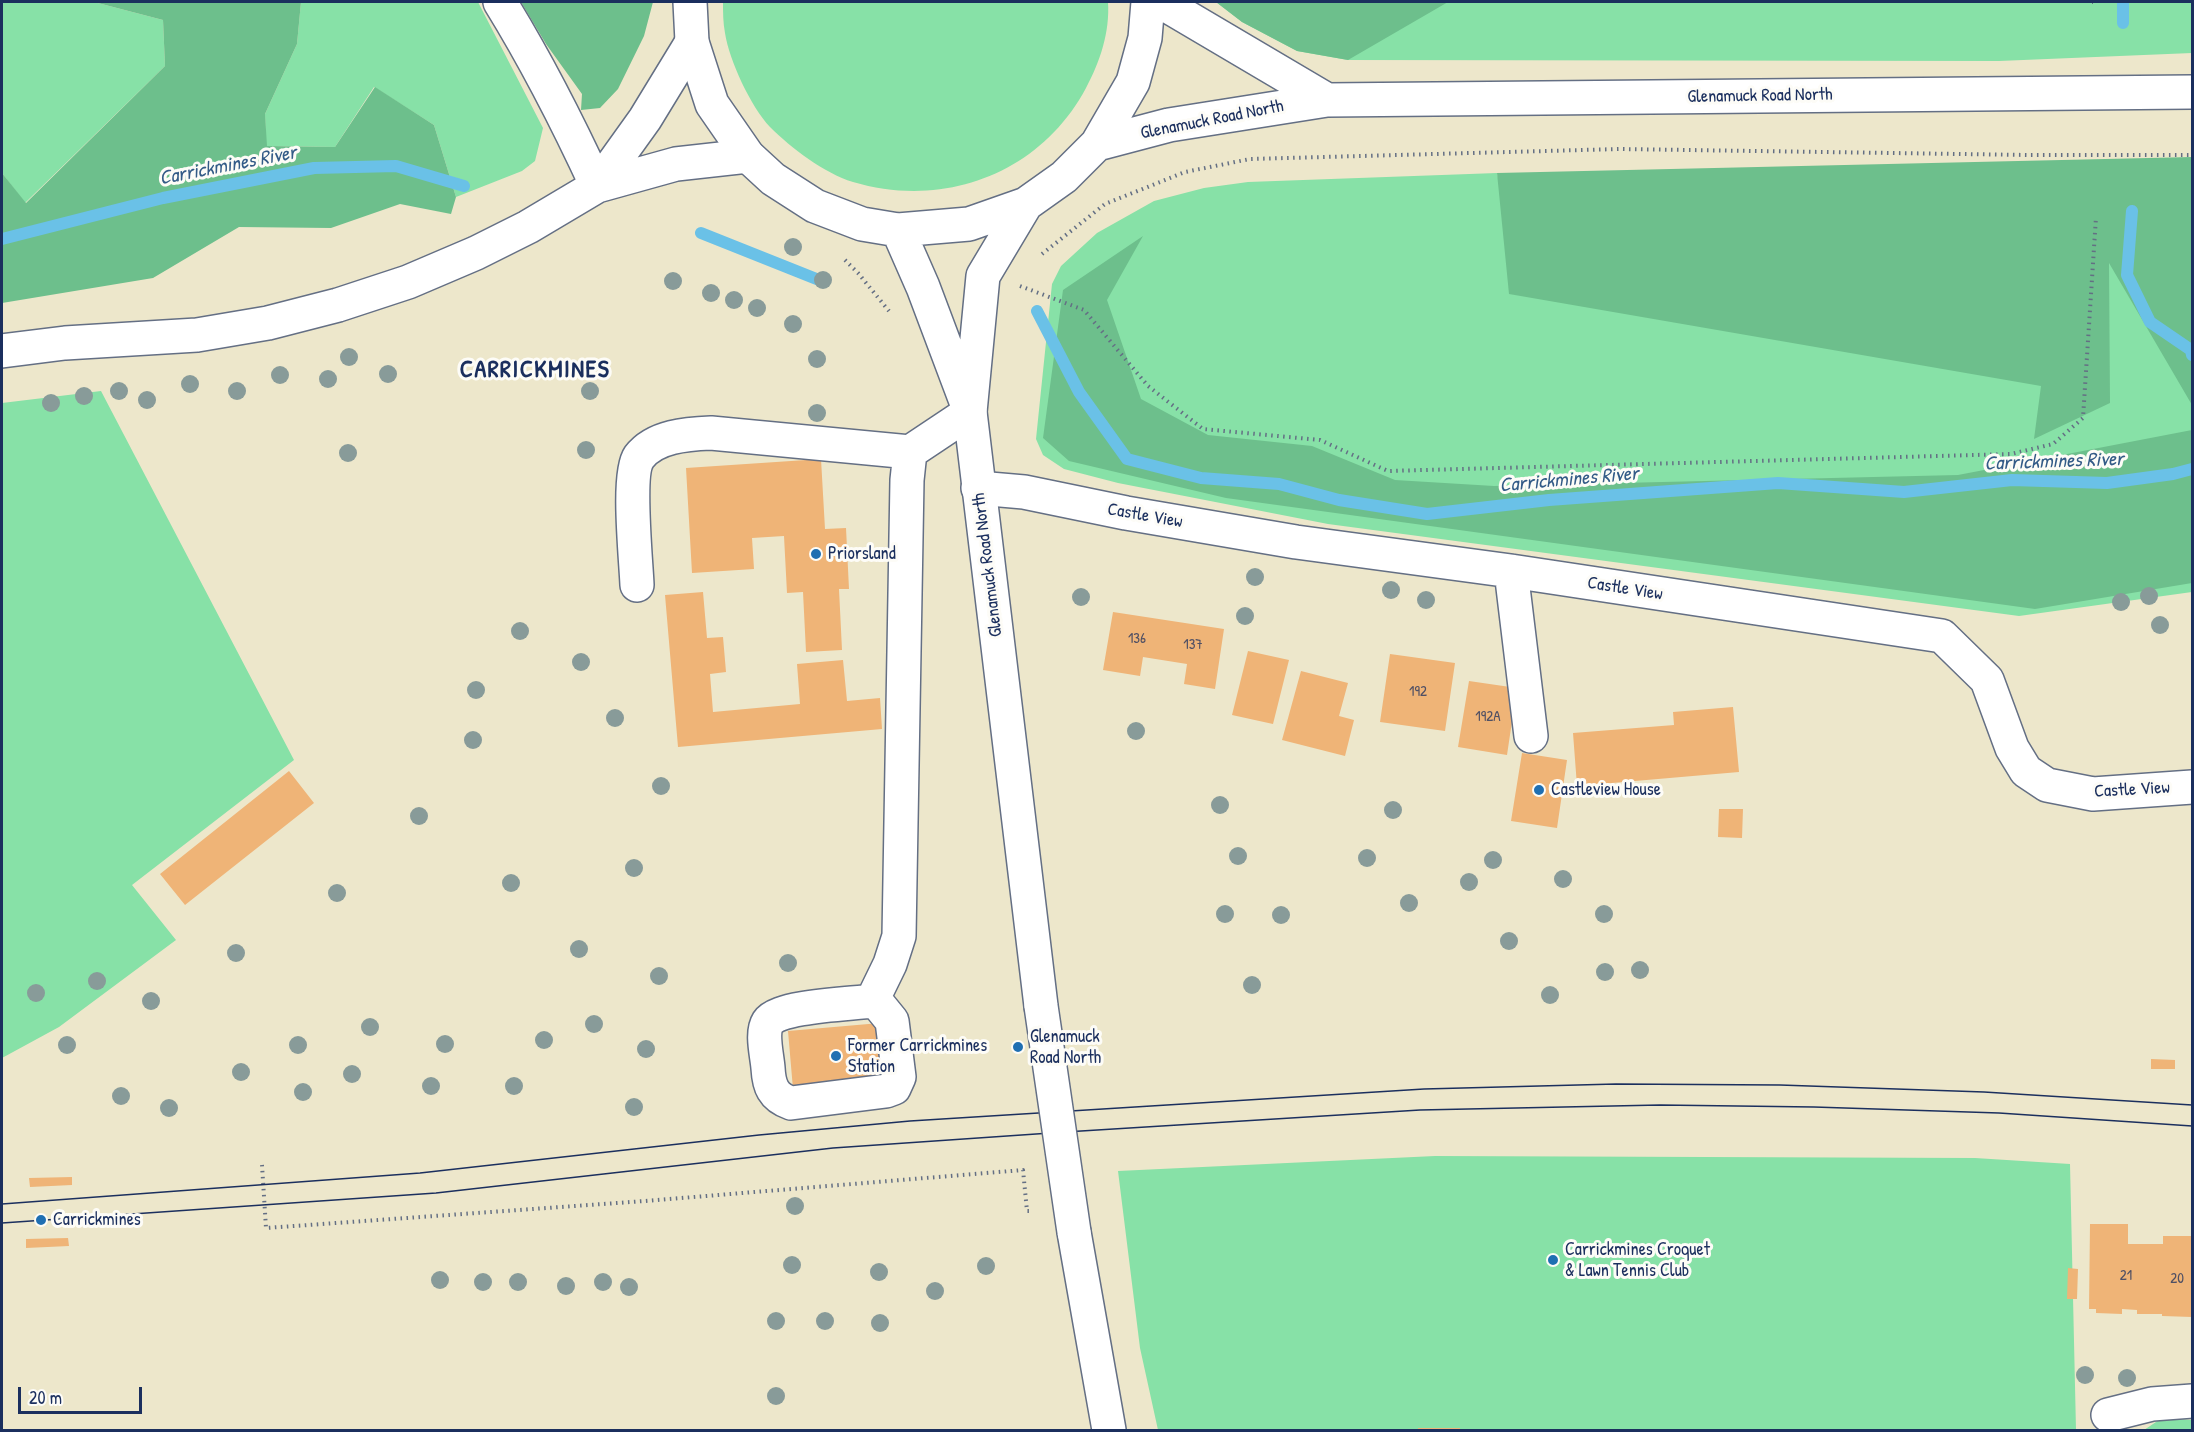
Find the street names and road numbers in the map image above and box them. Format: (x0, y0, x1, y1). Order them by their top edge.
street label: Glenamuck Road North (1687, 84, 1833, 108)
street label: Glenamuck Road North (1139, 96, 1285, 144)
street label: Glenamuck Road North (968, 492, 1008, 638)
street label: Castle View (1106, 499, 1184, 533)
street label: Castle View (1586, 572, 1664, 606)
street label: Castle View (2094, 777, 2170, 803)

